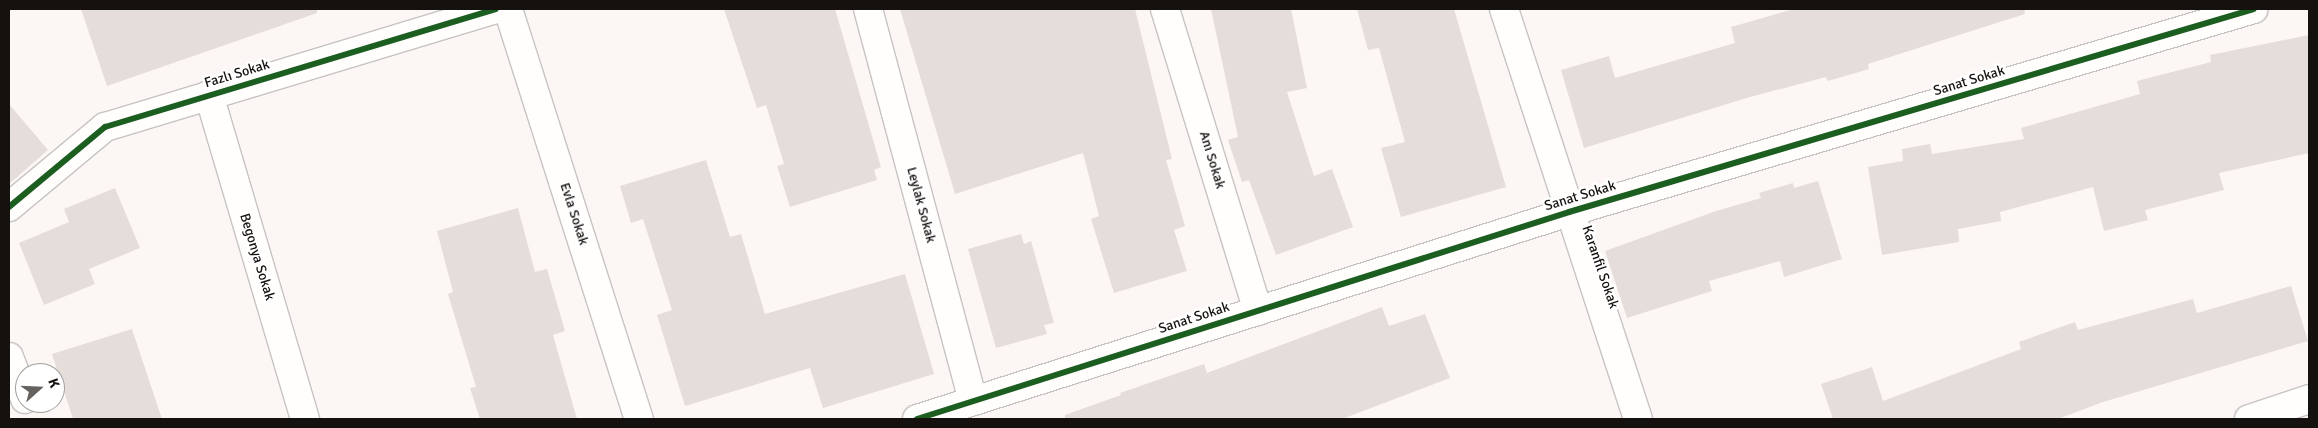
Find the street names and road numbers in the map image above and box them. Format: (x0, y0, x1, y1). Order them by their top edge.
street label: Fazlı Sokak (202, 56, 272, 92)
street label: Sanat Sokak (1931, 62, 2007, 100)
street label: Anı Sokak (1195, 129, 1229, 191)
street label: Leylak Sokak (903, 165, 939, 245)
street label: Sanat Sokak (1542, 177, 1618, 215)
street label: Evla Sokak (556, 181, 592, 247)
street label: Begonya Sokak (236, 211, 278, 303)
street label: Karanfil Sokak (1578, 223, 1622, 311)
street label: Sanat Sokak (1156, 299, 1232, 337)

